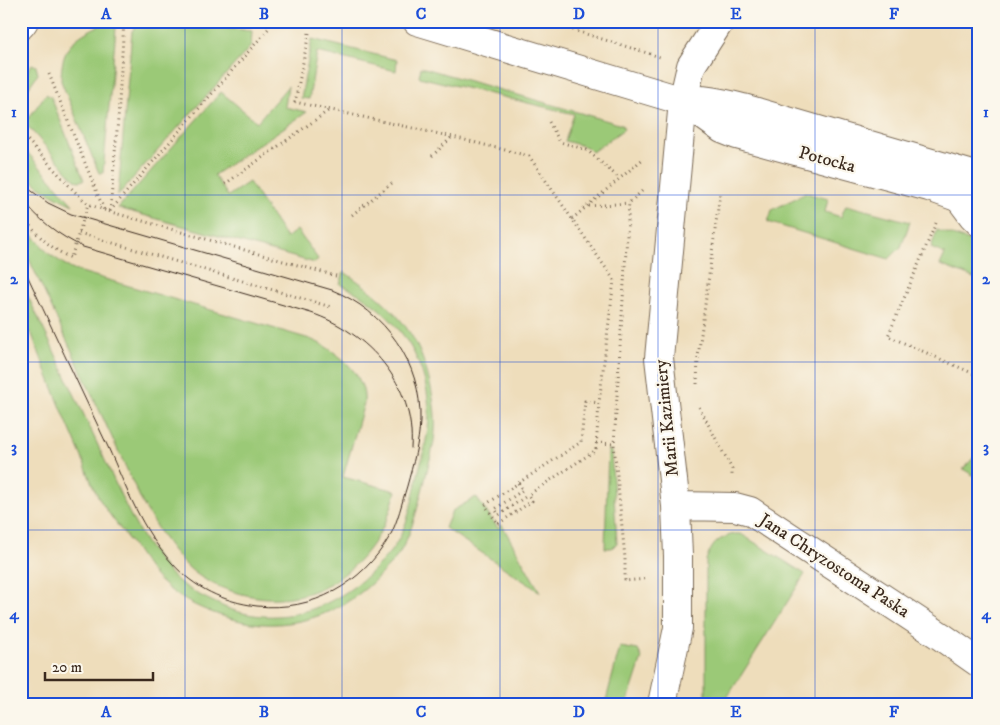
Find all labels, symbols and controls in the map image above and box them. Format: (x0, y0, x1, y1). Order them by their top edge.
text: A (100, 4, 112, 24)
text: B (259, 4, 269, 24)
text: C (416, 4, 426, 24)
text: D (573, 4, 585, 24)
text: E (730, 4, 742, 24)
text: F (889, 4, 899, 24)
text: 1 (11, 102, 17, 122)
text: 1 (983, 102, 989, 122)
street label: Potocka (796, 142, 858, 178)
text: 2 (10, 269, 19, 289)
text: 2 (982, 269, 991, 289)
street label: Marii Kazimiery (650, 358, 684, 478)
text: 3 (11, 437, 17, 457)
text: 3 (983, 437, 989, 457)
street label: Jana Chryzostoma Paska (753, 508, 914, 623)
text: 4 (8, 604, 19, 624)
text: 4 (980, 604, 991, 624)
scale bar (45, 650, 152, 682)
text: 20 m (52, 658, 82, 677)
text: A (100, 702, 112, 722)
text: B (259, 702, 269, 722)
text: C (416, 702, 426, 722)
text: D (573, 702, 585, 722)
text: E (730, 702, 742, 722)
text: F (889, 702, 899, 722)

